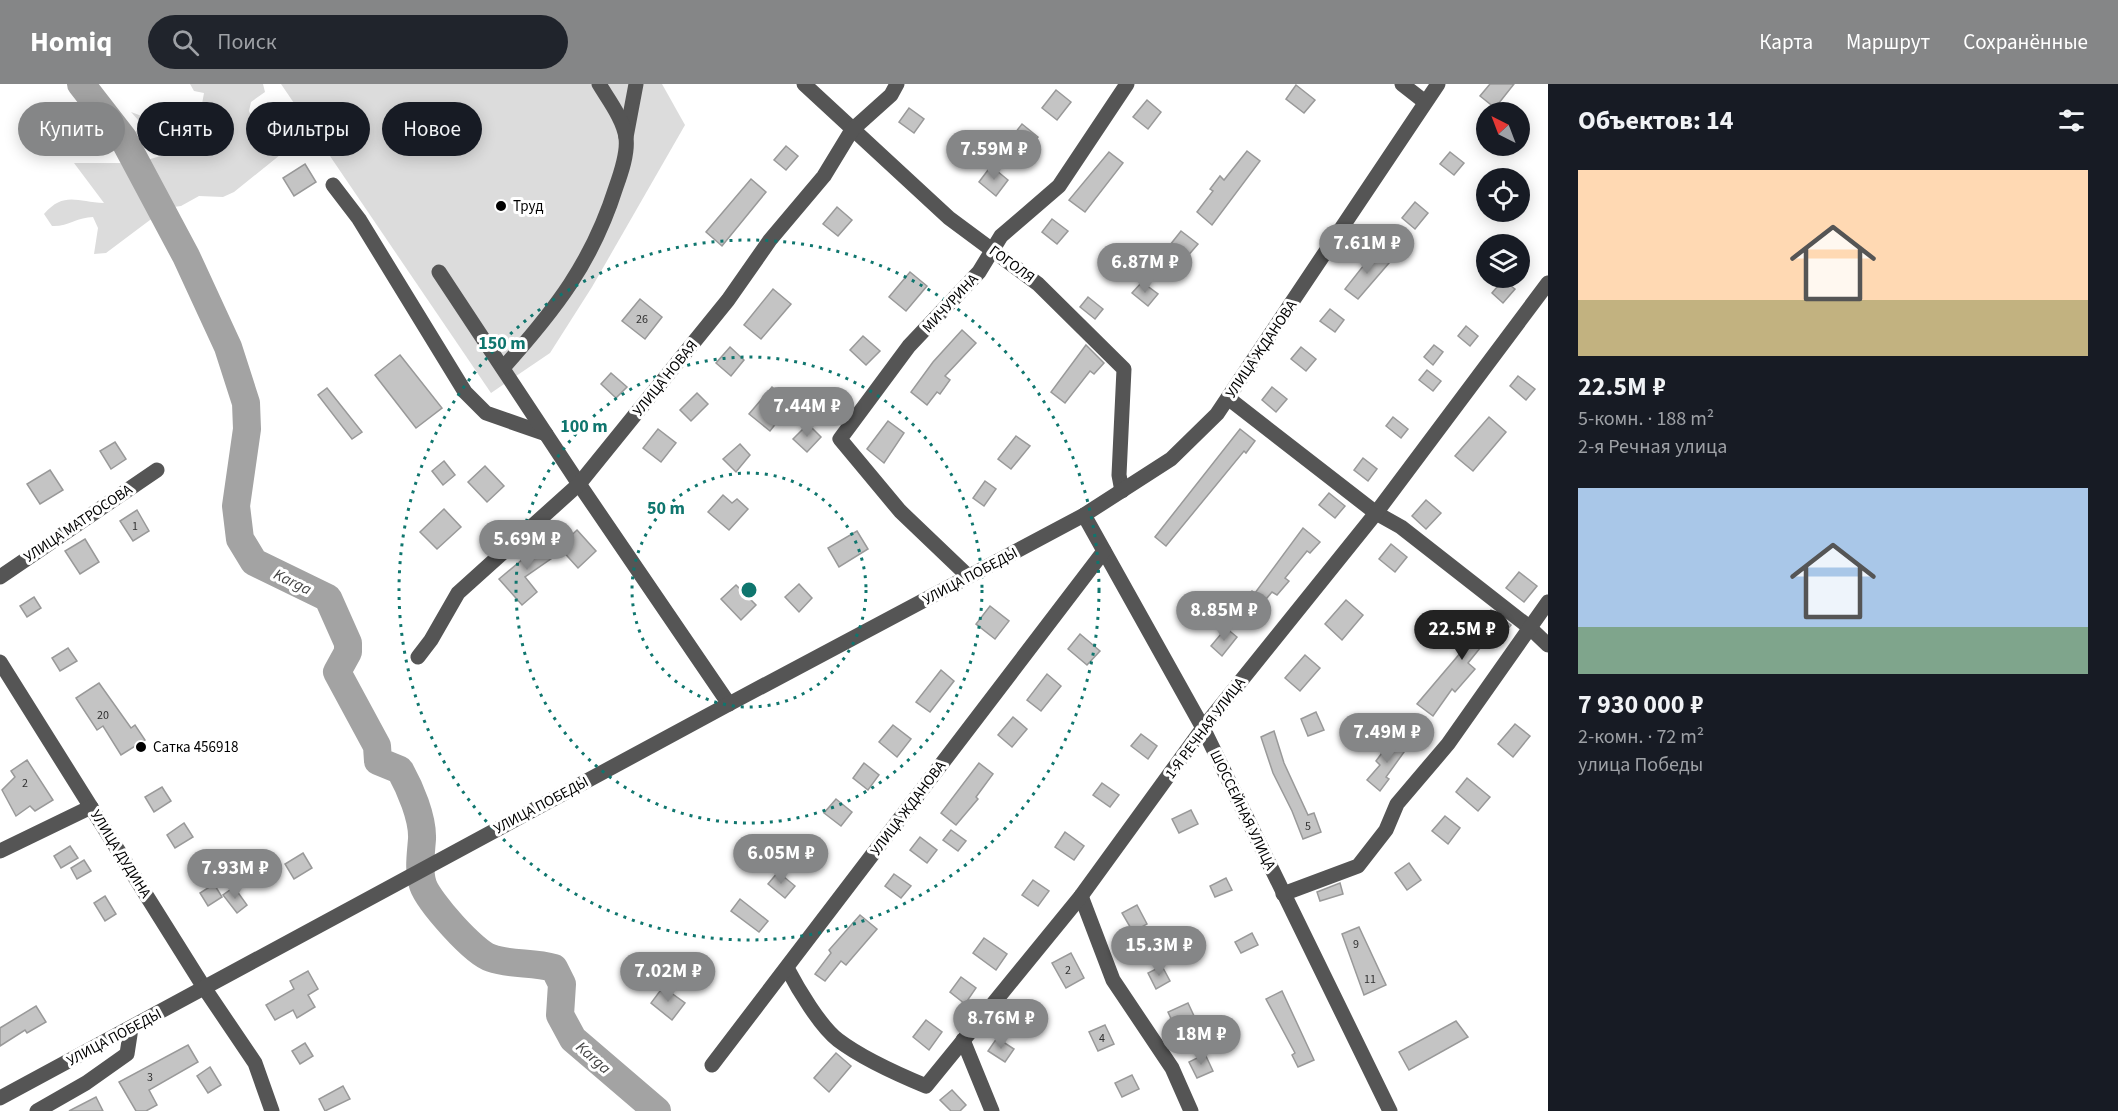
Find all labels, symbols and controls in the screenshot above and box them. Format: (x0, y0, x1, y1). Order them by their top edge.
search box (148, 15, 568, 69)
text: Homiq (30, 22, 112, 62)
icon: search (169, 26, 202, 59)
text: Поиск (217, 26, 277, 58)
text: Карта (1759, 27, 1813, 57)
text: Маршрут (1846, 27, 1930, 57)
text: Сохранённые (1963, 27, 2088, 57)
chip: Купить (18, 102, 125, 156)
chip: Снять (137, 102, 234, 156)
chip: Фильтры (246, 102, 370, 156)
chip: Новое (382, 102, 482, 156)
north arrow (1476, 102, 1530, 156)
map controls (1476, 102, 1530, 288)
text: Объектов: 14 (1578, 102, 1734, 139)
icon: filters (2055, 104, 2088, 137)
pin: 7.59M ₽ (939, 130, 1049, 181)
text: 7.59M ₽ (960, 135, 1028, 163)
button: locate (1476, 168, 1530, 222)
place label: Труд (513, 196, 544, 217)
marker: Труд (494, 199, 508, 213)
icon: home (1779, 209, 1887, 317)
pin: 7.61M ₽ (1312, 224, 1422, 275)
text: 7.61M ₽ (1333, 229, 1401, 257)
button: layers (1476, 234, 1530, 288)
street label: ГОГОЛЯ (985, 241, 1039, 288)
pin: 6.87M ₽ (1090, 243, 1200, 294)
text: 6.87M ₽ (1111, 248, 1179, 276)
street label: МИЧУРИНА (918, 269, 984, 337)
street label: УЛИЦА ЖДАНОВА (1221, 295, 1302, 402)
house number: 26 (636, 311, 648, 328)
text: 150 m (478, 331, 526, 356)
street label: УЛИЦА НОВАЯ (628, 336, 703, 421)
text: 22.5M ₽ (1578, 368, 1666, 405)
pin: 7.44M ₽ (752, 387, 862, 438)
text: 7.44M ₽ (773, 392, 841, 420)
text: 5-комн. · 188 m² (1578, 405, 1714, 433)
text: 100 m (560, 414, 608, 439)
text: 2-я Речная улица (1578, 433, 1727, 461)
street label: УЛИЦА МАТРОСОВА (20, 479, 137, 568)
text: 50 m (647, 496, 685, 521)
house number: 1 (132, 518, 138, 535)
pin: 5.69M ₽ (472, 520, 582, 571)
text: 5.69M ₽ (493, 525, 561, 553)
icon: home (1779, 527, 1887, 635)
street label: УЛИЦА ПОБЕДЫ (919, 543, 1021, 610)
water label: Karga (270, 563, 316, 601)
centre of rings (739, 580, 759, 600)
pin: 8.85M ₽ (1169, 591, 1279, 642)
text: 8.85M ₽ (1190, 596, 1258, 624)
pin: 22.5M ₽ (1407, 610, 1517, 661)
text: 22.5M ₽ (1428, 615, 1496, 643)
street label: 1-Я РЕЧНАЯ УЛИЦА (1160, 672, 1251, 783)
text: 7 930 000 ₽ (1578, 686, 1703, 723)
house number: 20 (97, 707, 109, 724)
pin: 7.49M ₽ (1332, 713, 1442, 764)
text: 7.49M ₽ (1353, 718, 1421, 746)
text: 2-комн. · 72 m² (1578, 723, 1704, 751)
place label: Сатка 456918 (153, 737, 238, 758)
marker: Сатка 456918 (134, 740, 148, 754)
street label: ШОССЕЙНАЯ УЛИЦА (1204, 747, 1281, 874)
text: улица Победы (1578, 751, 1703, 779)
street label: УЛИЦА ЖДАНОВА (866, 756, 952, 860)
street label: УЛИЦА ПОБЕДЫ (490, 772, 592, 839)
house number: 2 (22, 775, 28, 792)
street label: УЛИЦА ДУДИНА (85, 806, 157, 903)
house number: 5 (1305, 818, 1311, 835)
pin: 6.05M ₽ (726, 834, 836, 885)
text: 6.05M ₽ (747, 839, 815, 867)
pin: 7.93M ₽ (180, 849, 290, 900)
text: 7.93M ₽ (201, 854, 269, 882)
pin: 15.3M ₽ (1104, 926, 1214, 977)
text: 15.3M ₽ (1125, 931, 1193, 959)
house number: 9 (1353, 936, 1359, 953)
pin: 7.02M ₽ (613, 952, 723, 1003)
text: 7.02M ₽ (634, 957, 702, 985)
house number: 2 (1065, 962, 1071, 979)
house number: 11 (1364, 971, 1376, 988)
pin: 8.76M ₽ (946, 999, 1056, 1050)
street label: УЛИЦА ПОБЕДЫ (63, 1004, 165, 1071)
text: 8.76M ₽ (967, 1004, 1035, 1032)
pin: 18M ₽ (1159, 1015, 1243, 1066)
text: 18M ₽ (1176, 1020, 1226, 1048)
house number: 4 (1099, 1030, 1105, 1047)
water label: Karga (571, 1036, 616, 1079)
house number: 3 (147, 1069, 153, 1086)

